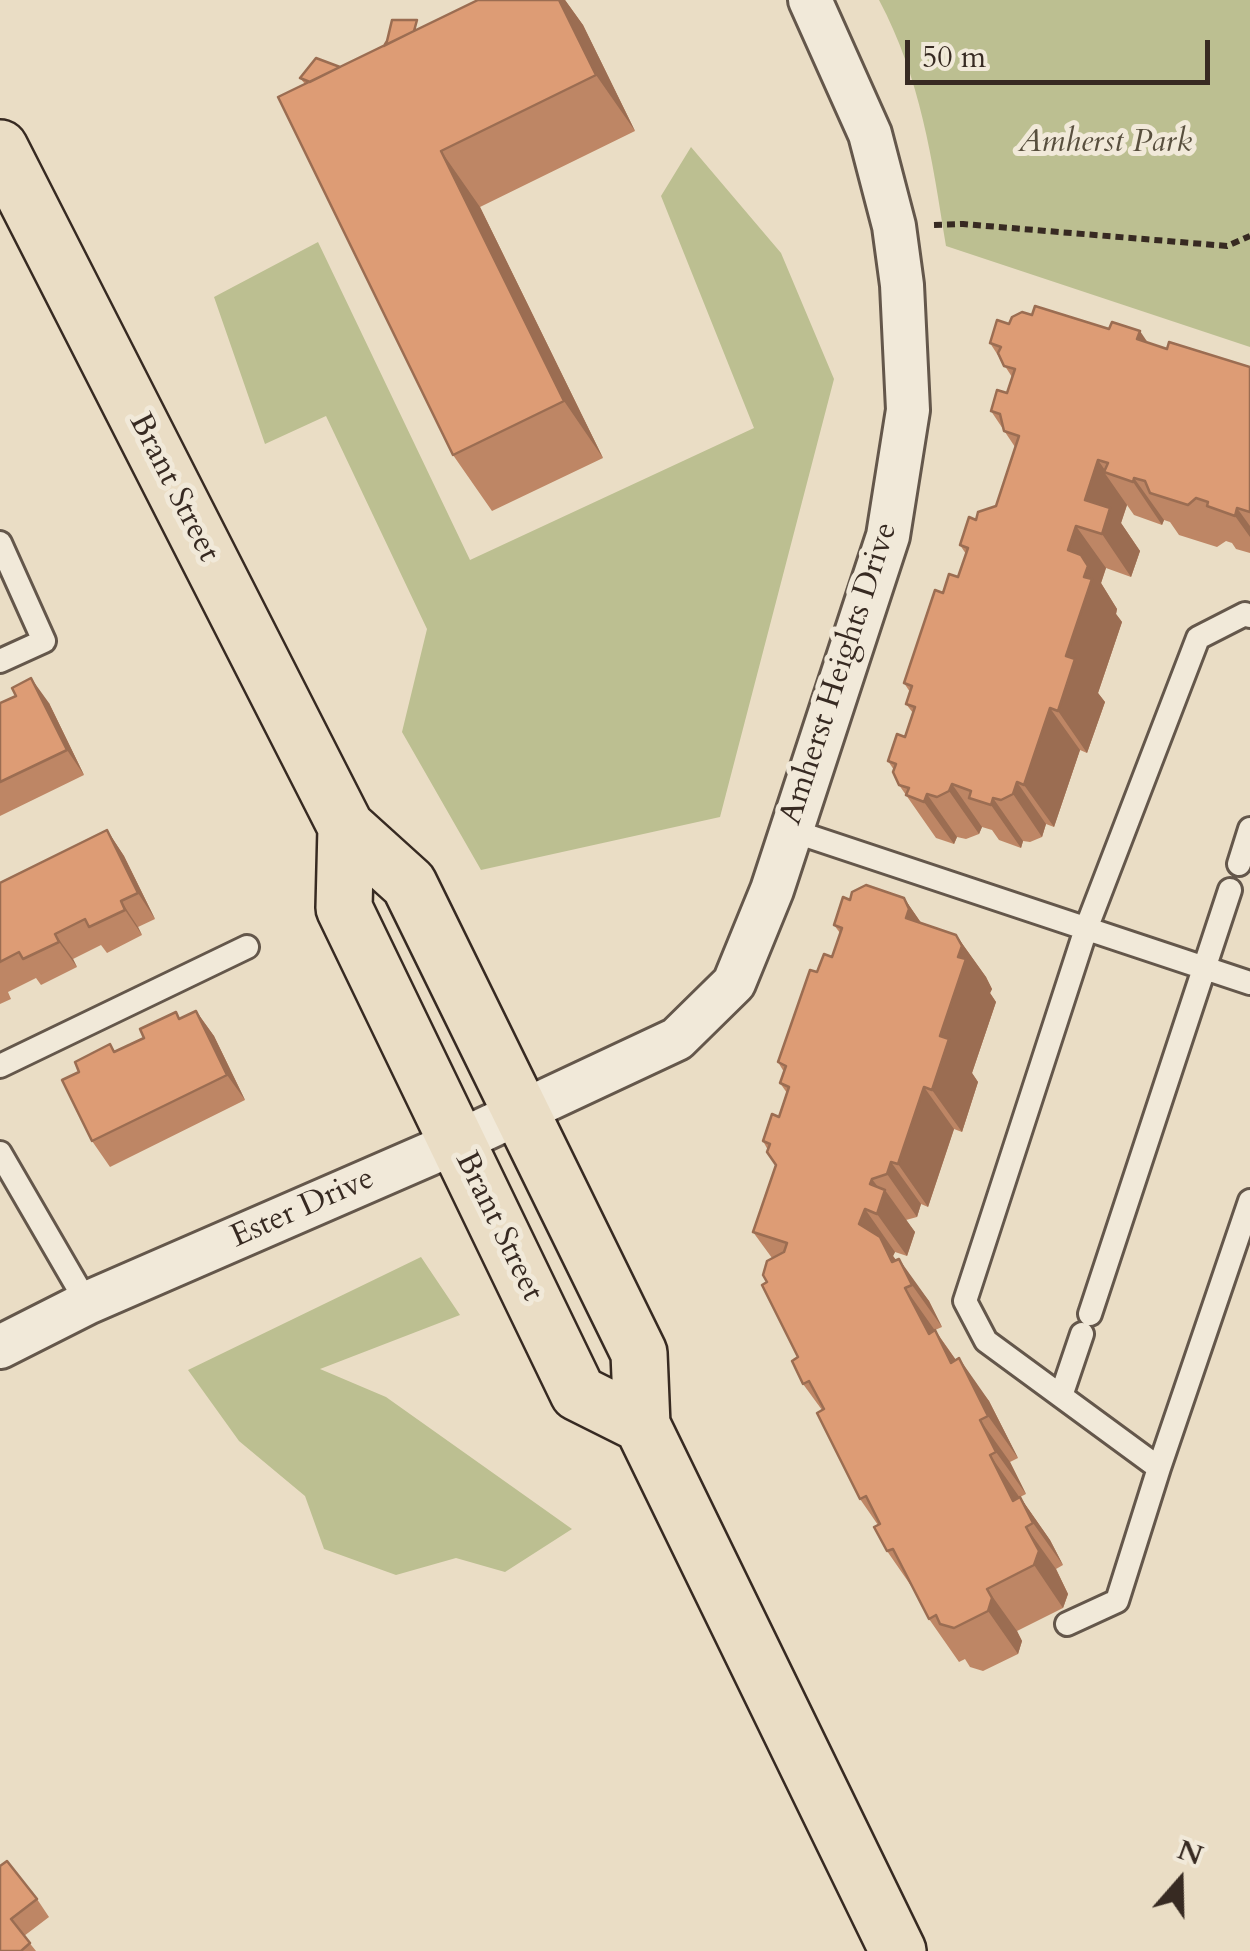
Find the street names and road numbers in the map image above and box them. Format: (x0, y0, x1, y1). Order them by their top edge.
street label: Brant Street (119, 408, 227, 568)
street label: Amherst Heights Drive (773, 518, 907, 830)
street label: Brant Street (445, 1146, 551, 1308)
street label: Ester Drive (225, 1160, 381, 1258)

